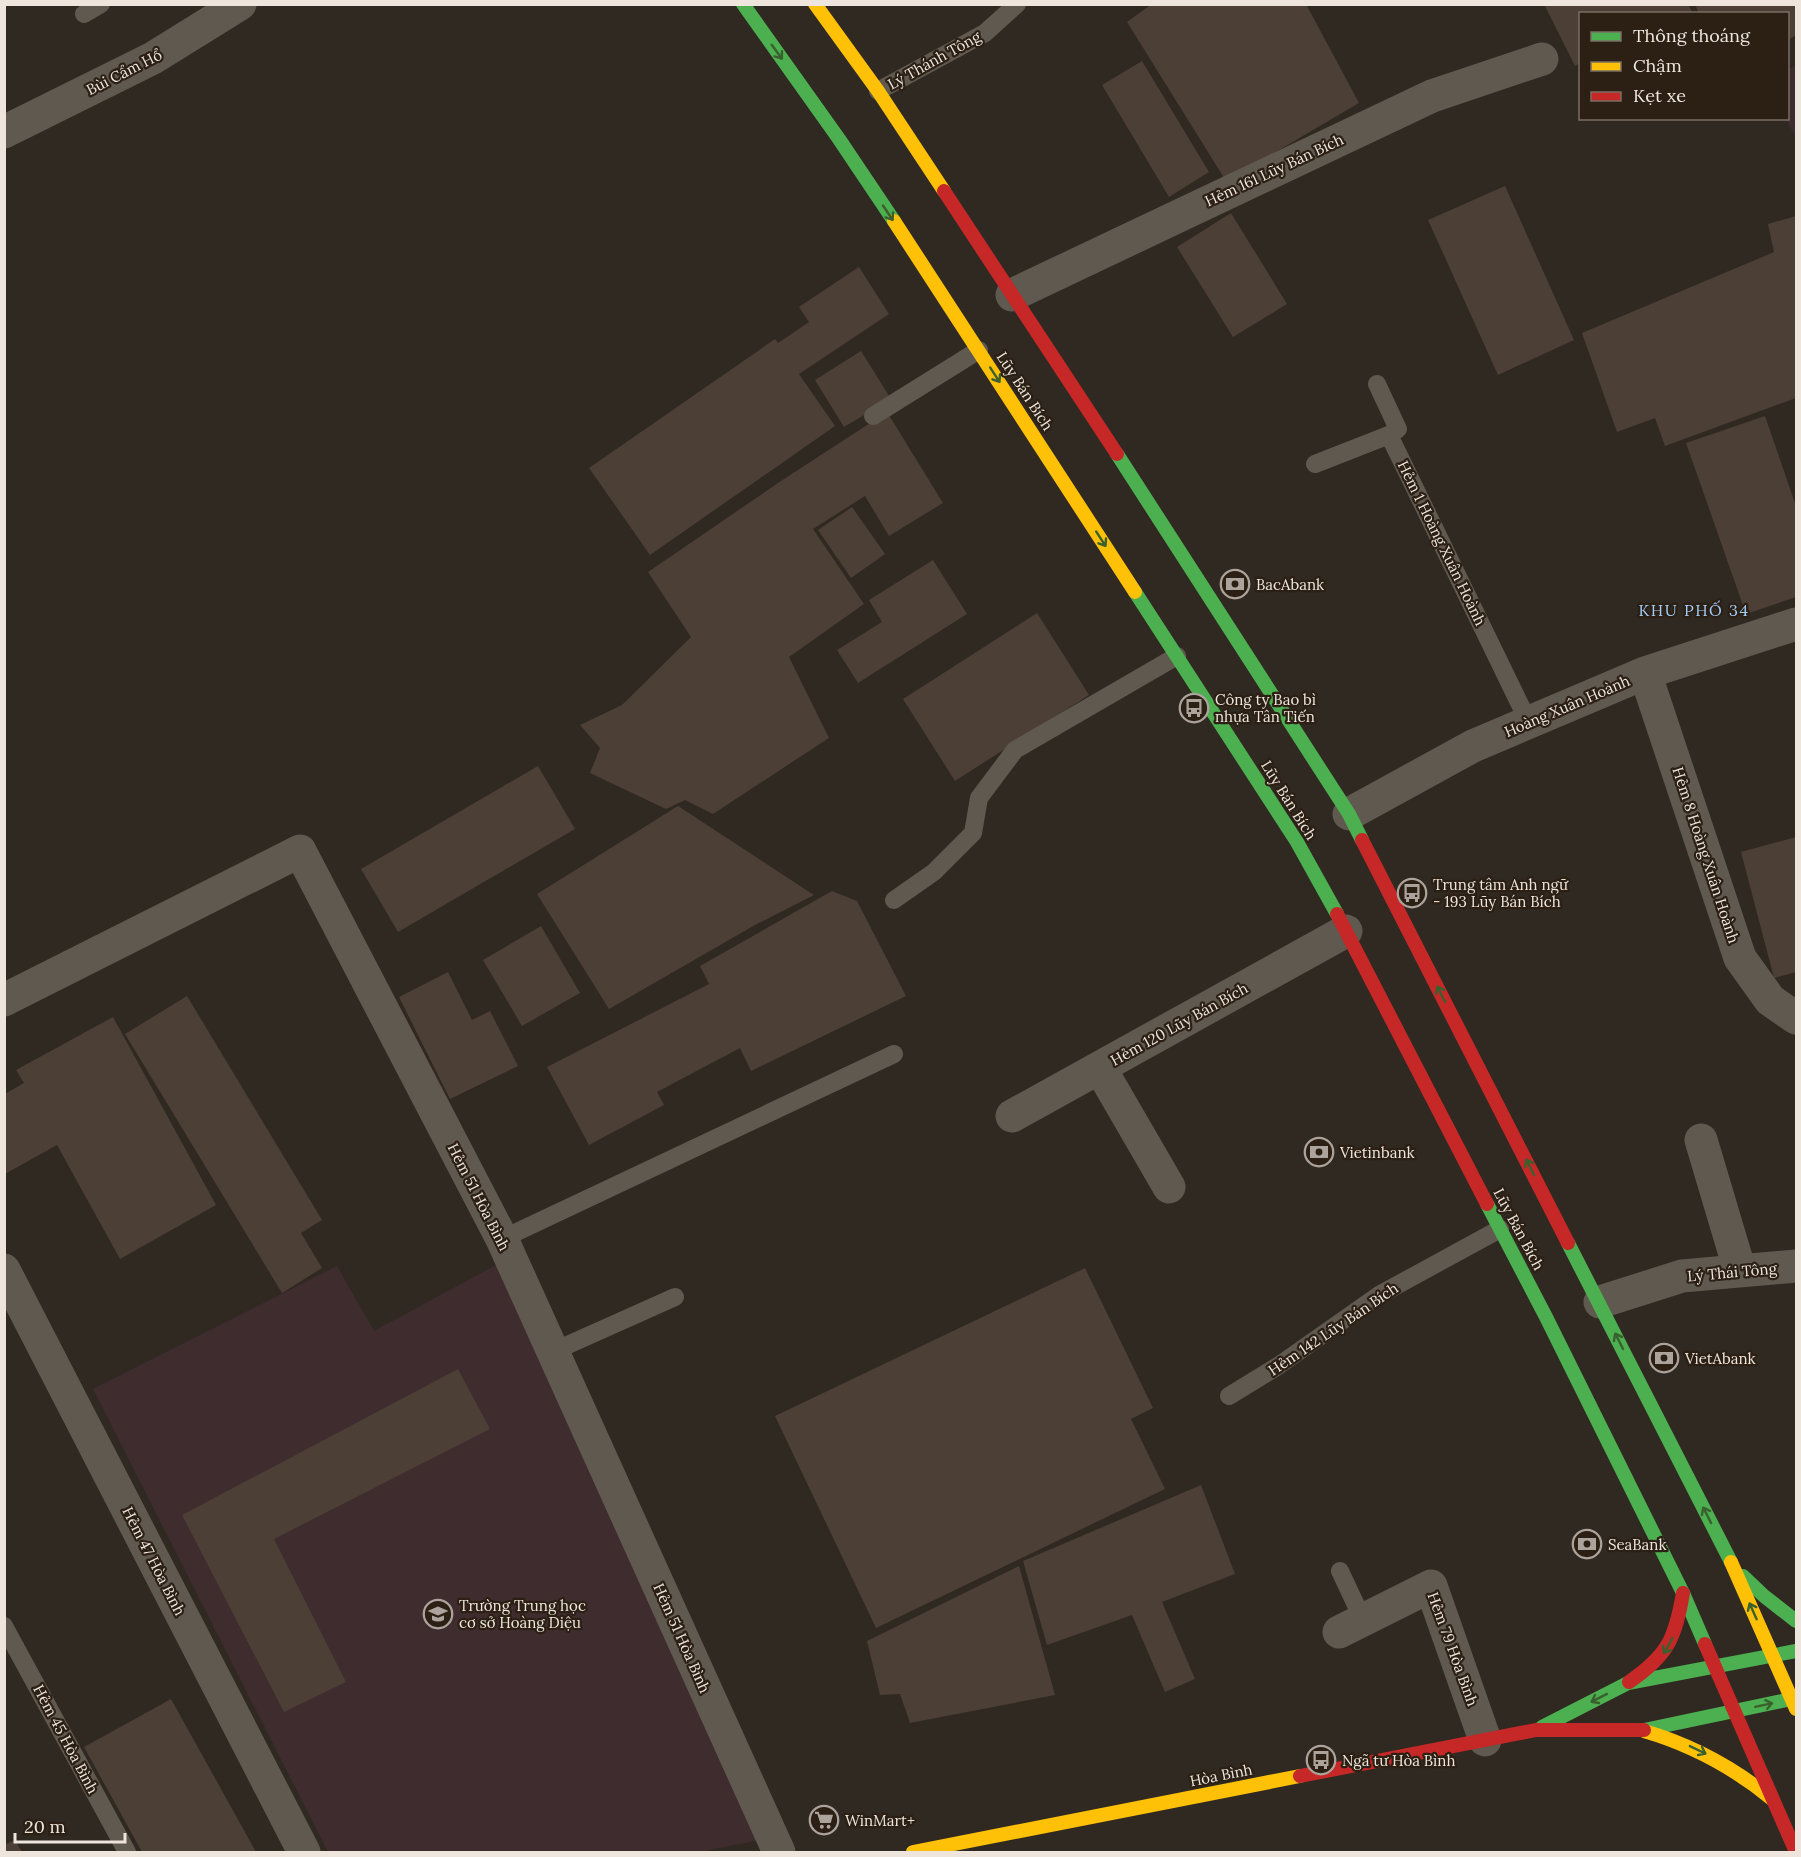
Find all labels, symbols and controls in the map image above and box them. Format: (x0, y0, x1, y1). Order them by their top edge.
legend (1579, 12, 1789, 120)
text: Thông thoáng (1633, 24, 1751, 47)
street label: Lý Thánh Tông (884, 26, 985, 93)
one-way arrow (771, 44, 783, 60)
street label: Bùi Cẩm Hổ (83, 45, 165, 99)
text: Chậm (1633, 54, 1682, 77)
text: Kẹt xe (1633, 84, 1686, 107)
street label: Hẻm 161 Lũy Bán Bích (1202, 130, 1346, 210)
one-way arrow (881, 204, 894, 221)
street label: Lũy Bán Bích (993, 348, 1057, 434)
one-way arrow (989, 367, 1001, 383)
street label: Hẻm 1 Hoàng Xuân Hoành (1394, 457, 1490, 629)
one-way arrow (1095, 530, 1107, 547)
bank icon: BacAbank (1219, 568, 1251, 600)
place label: BacAbank (1256, 575, 1324, 594)
district label: KHU PHỐ 34 (1638, 600, 1750, 620)
street label: Hoàng Xuân Hoành (1501, 671, 1633, 741)
place label: Công ty Bao bì nhựa Tân Tiến (1215, 690, 1316, 726)
bus stop icon: Công ty Bao bì nhựa Tân Tiến (1178, 692, 1210, 724)
street label: Lũy Bán Bích (1257, 757, 1321, 843)
street label: Hẻm 8 Hoàng Xuân Hoành (1668, 764, 1744, 946)
place label: Trung tâm Anh ngữ - 193 Lũy Bán Bích (1433, 875, 1569, 911)
bus stop icon: Trung tâm Anh ngữ - 193 Lũy Bán Bích (1396, 877, 1428, 909)
street label: Hẻm 120 Lũy Bán Bích (1107, 978, 1251, 1070)
one-way arrow (1435, 985, 1446, 1003)
bank icon: Vietinbank (1303, 1136, 1335, 1168)
street label: Hẻm 51 Hòa Bình (444, 1140, 514, 1254)
place label: Vietinbank (1339, 1143, 1415, 1162)
one-way arrow (1524, 1159, 1536, 1176)
street label: Lũy Bán Bích (1489, 1185, 1549, 1273)
street label: Lý Thái Tông (1686, 1259, 1778, 1285)
street label: Hẻm 142 Lũy Bán Bích (1264, 1278, 1402, 1380)
one-way arrow (1613, 1332, 1624, 1350)
bank icon: VietAbank (1648, 1342, 1680, 1374)
place label: VietAbank (1684, 1349, 1756, 1368)
street label: Hẻm 47 Hòa Bình (118, 1503, 190, 1619)
one-way arrow (1701, 1506, 1713, 1524)
bank icon: SeaBank (1571, 1528, 1603, 1560)
place label: SeaBank (1608, 1535, 1667, 1554)
street label: Hẻm 51 Hòa Bình (649, 1580, 715, 1696)
street label: Hẻm 79 Hòa Bình (1424, 1589, 1482, 1709)
place label: Trường Trung học cơ sở Hoàng Diệu (459, 1596, 586, 1632)
school or university icon: Trường Trung học cơ sở Hoàng Diệu (422, 1598, 454, 1630)
one-way arrow (1747, 1603, 1758, 1621)
one-way arrow (1662, 1637, 1674, 1654)
street label: Hẻm 45 Hòa Bình (29, 1681, 103, 1797)
one-way arrow (1590, 1692, 1608, 1704)
one-way arrow (1753, 1699, 1773, 1710)
bus stop icon: Ngã tư Hòa Bình (1305, 1744, 1337, 1776)
one-way arrow (1688, 1745, 1706, 1757)
place label: Ngã tư Hòa Bình (1342, 1751, 1455, 1770)
street label: Hòa Bình (1188, 1760, 1254, 1790)
supermarket icon: WinMart+ (808, 1804, 840, 1836)
scale bar (15, 1806, 124, 1844)
place label: WinMart+ (845, 1811, 915, 1830)
text: 20 m (24, 1815, 66, 1838)

